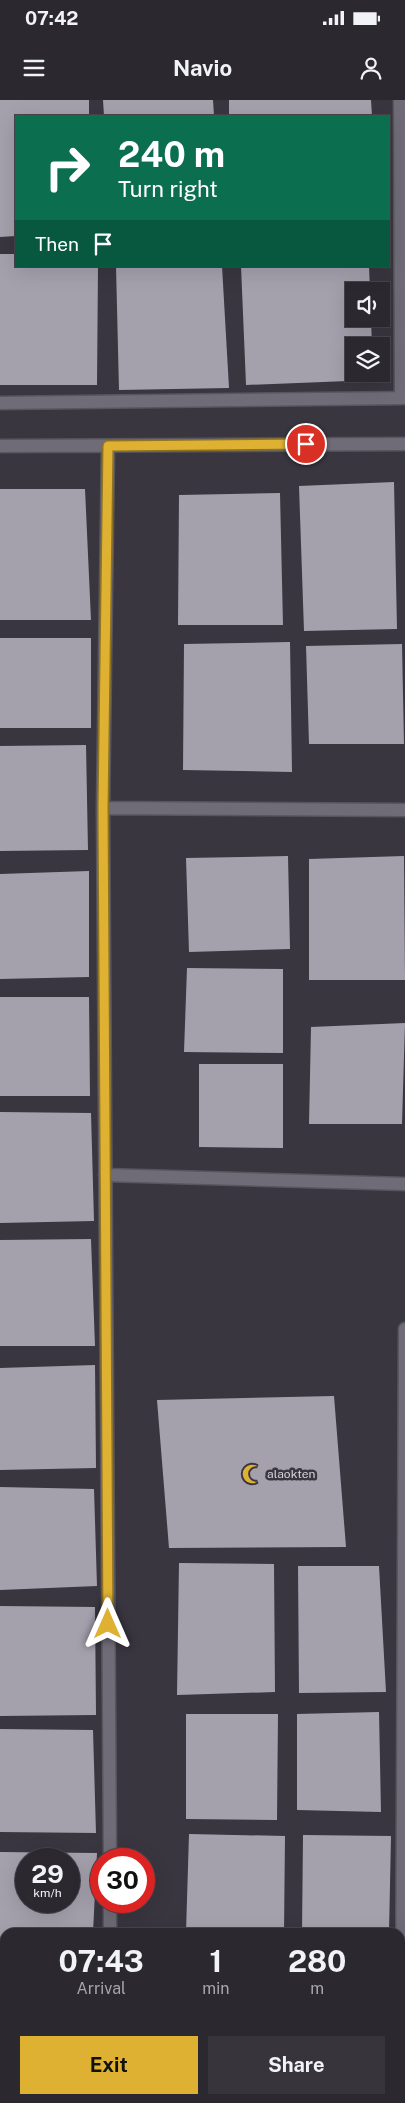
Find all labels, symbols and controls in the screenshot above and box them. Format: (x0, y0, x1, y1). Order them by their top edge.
text: 07:42 (25, 7, 78, 29)
icon: menu (20, 54, 48, 82)
icon: person (357, 54, 385, 82)
text: Navio (173, 55, 232, 81)
text: 240 m (118, 134, 225, 175)
icon: right (35, 135, 100, 200)
text: Turn right (118, 176, 218, 202)
icon: arrive (89, 230, 117, 258)
text: Then (35, 233, 79, 255)
map controls (345, 282, 390, 382)
button: sound (345, 282, 390, 327)
button: layers (345, 337, 390, 382)
pin (285, 423, 327, 465)
icon: arrive (292, 430, 320, 458)
mosque icon: alaokten (241, 1463, 263, 1485)
place label: alaokten (267, 1467, 316, 1481)
position arrow (81, 1597, 133, 1649)
speed limit sign: 30 (90, 1848, 155, 1913)
text: 29 (31, 1859, 64, 1889)
text: km/h (33, 1886, 62, 1900)
text: 07:43 (59, 1943, 144, 1979)
text: 1 (209, 1943, 222, 1979)
text: 280 (288, 1943, 346, 1979)
text: Arrival (76, 1979, 126, 1998)
text: min (202, 1979, 229, 1998)
text: m (310, 1979, 324, 1998)
button: Exit (20, 2036, 198, 2094)
button: Share (208, 2036, 385, 2094)

